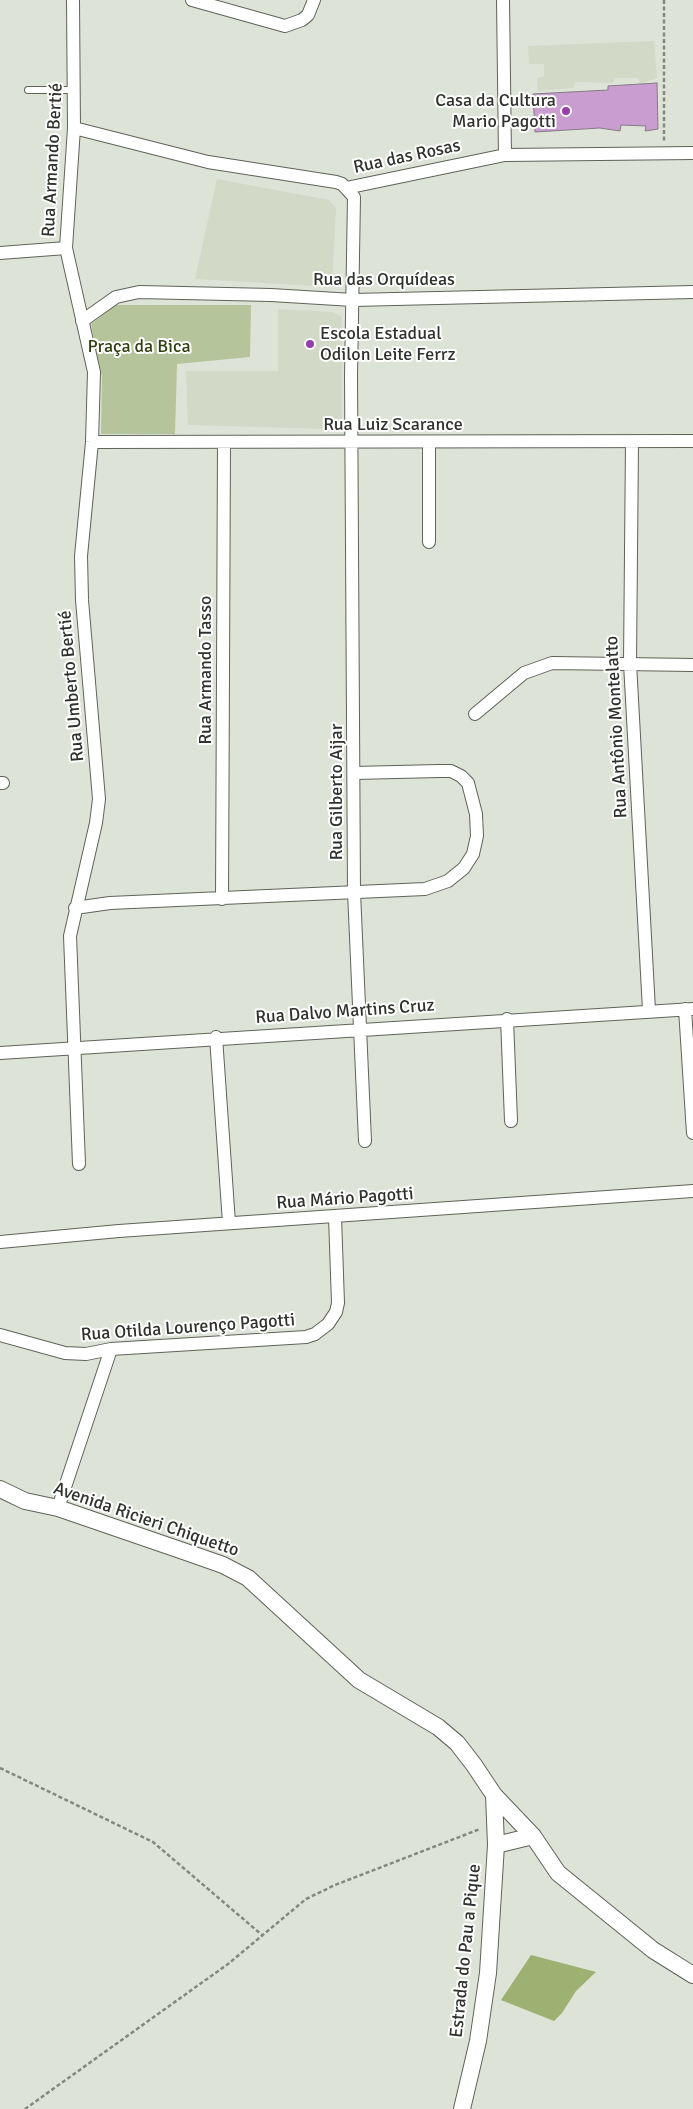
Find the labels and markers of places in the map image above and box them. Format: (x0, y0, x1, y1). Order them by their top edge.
place label: Casa da Cultura Mario Pagotti (435, 90, 556, 132)
marker: Casa da Cultura Mario Pagotti (560, 105, 572, 117)
place label: Escola Estadual Odilon Leite Ferrz (320, 323, 456, 366)
marker: Escola Estadual Odilon Leite Ferrz (304, 338, 316, 350)

